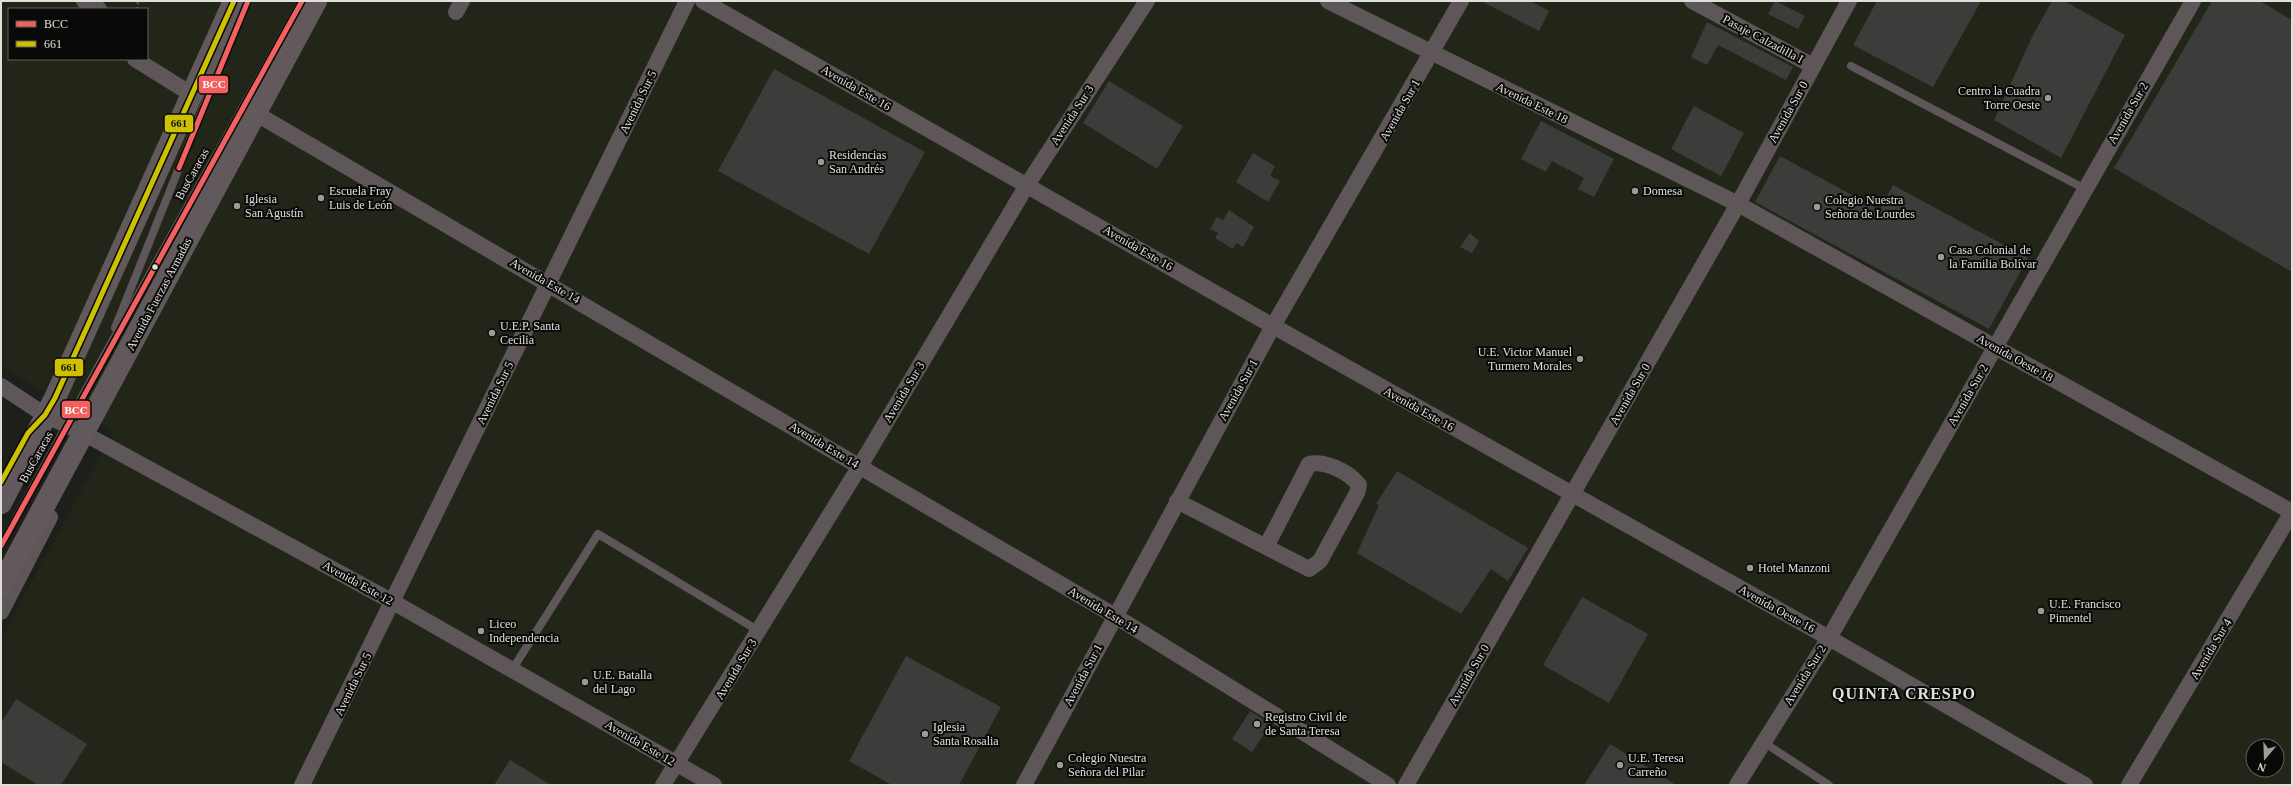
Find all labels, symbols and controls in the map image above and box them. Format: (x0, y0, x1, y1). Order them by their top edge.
legend (8, 8, 148, 60)
street label: Pasaje Calzadilla I (1720, 12, 1806, 66)
text: BCC (44, 17, 68, 31)
text: 661 (44, 37, 62, 51)
street label: Avenida Este 16 (819, 62, 893, 114)
street label: Avenida Sur 5 (617, 68, 659, 136)
line badge: BCC (198, 75, 229, 94)
street label: Avenida Sur 1 (1377, 77, 1423, 143)
text: BCC (202, 78, 226, 90)
street label: Avenida Sur 0 (1765, 79, 1811, 145)
street label: Avenida Este 18 (1494, 80, 1570, 126)
street label: Avenida Sur 2 (2105, 80, 2151, 146)
street label: Avenida Sur 3 (1047, 82, 1097, 148)
place label: Centro la Cuadra Torre Oeste (1958, 84, 2041, 112)
marker: Centro la Cuadra Torre Oeste (2043, 93, 2053, 103)
line badge: 661 (164, 114, 194, 133)
text: 661 (171, 117, 187, 129)
street label: BusCaracas (172, 146, 212, 202)
place label: Residencias San Andrés (829, 148, 887, 176)
marker: Residencias San Andrés (816, 157, 826, 167)
place label: Escuela Fray Luis de León (329, 184, 392, 212)
place label: Domesa (1643, 184, 1683, 198)
marker: Domesa (1630, 186, 1640, 196)
place label: Iglesia San Agustín (245, 192, 303, 220)
marker: Escuela Fray Luis de León (316, 193, 326, 203)
place label: Colegio Nuestra Señora de Lourdes (1825, 193, 1915, 221)
marker: Iglesia San Agustín (232, 201, 242, 211)
marker: Colegio Nuestra Señora de Lourdes (1812, 202, 1822, 212)
street label: Avenida Este 16 (1101, 222, 1175, 274)
street label: Avenida Fuerzas Armadas (123, 235, 195, 353)
place label: Casa Colonial de la Familia Bolívar (1949, 243, 2036, 271)
marker: Casa Colonial de la Familia Bolívar (1936, 252, 1946, 262)
street label: Avenida Este 14 (508, 255, 582, 307)
unlabelled marker (150, 262, 160, 272)
place label: U.E.P. Santa Cecilia (500, 319, 561, 347)
marker: U.E.P. Santa Cecilia (487, 328, 497, 338)
street label: Avenida Oeste 18 (1974, 331, 2056, 385)
place label: U.E. Victor Manuel Turmero Morales (1478, 345, 1573, 373)
marker: U.E. Victor Manuel Turmero Morales (1575, 354, 1585, 364)
street label: Avenida Sur 1 (1215, 357, 1261, 423)
line badge: 661 (54, 358, 84, 377)
street label: Avenida Sur 5 (474, 359, 516, 427)
street label: Avenida Sur 3 (880, 359, 928, 425)
text: 661 (61, 361, 77, 373)
street label: Avenida Sur 0 (1607, 361, 1653, 427)
street label: Avenida Sur 2 (1945, 362, 1991, 428)
street label: Avenida Este 16 (1381, 384, 1457, 434)
line badge: BCC (61, 400, 91, 419)
text: BCC (64, 404, 88, 416)
street label: Avenida Este 14 (787, 419, 861, 471)
street label: BusCaracas (16, 429, 56, 485)
street label: Avenida Este 12 (320, 558, 396, 608)
place label: Hotel Manzoni (1758, 561, 1831, 575)
marker: Hotel Manzoni (1745, 563, 1755, 573)
street label: Avenida Oeste 16 (1736, 582, 1818, 636)
street label: Avenida Este 14 (1066, 584, 1140, 636)
place label: U.E. Francisco Pimentel (2049, 597, 2121, 625)
marker: U.E. Francisco Pimentel (2036, 606, 2046, 616)
street label: Avenida Sur 4 (2187, 616, 2235, 682)
place label: Liceo Independencia (489, 617, 560, 645)
marker: Liceo Independencia (476, 626, 486, 636)
street label: Avenida Sur 3 (712, 636, 760, 702)
street label: Avenida Sur 1 (1061, 642, 1105, 708)
street label: Avenida Sur 0 (1446, 642, 1492, 708)
street label: Avenida Sur 2 (1781, 642, 1829, 708)
street label: Avenida Sur 5 (332, 650, 374, 718)
place label: U.E. Batalla del Lago (593, 668, 653, 696)
marker: U.E. Batalla del Lago (580, 677, 590, 687)
district label: QUINTA CRESPO (1832, 685, 1976, 702)
place label: Registro Civil de de Santa Teresa (1265, 710, 1347, 738)
street label: Avenida Este 12 (603, 717, 677, 769)
marker: Registro Civil de de Santa Teresa (1252, 719, 1262, 729)
place label: Iglesia Santa Rosalia (933, 720, 999, 748)
marker: Iglesia Santa Rosalia (920, 729, 930, 739)
north arrow (2245, 738, 2285, 778)
place label: Colegio Nuestra Señora del Pilar (1068, 751, 1147, 779)
place label: U.E. Teresa Carreño (1628, 751, 1685, 779)
marker: Colegio Nuestra Señora del Pilar (1055, 760, 1065, 770)
marker: U.E. Teresa Carreño (1615, 760, 1625, 770)
text: N (2256, 760, 2267, 774)

